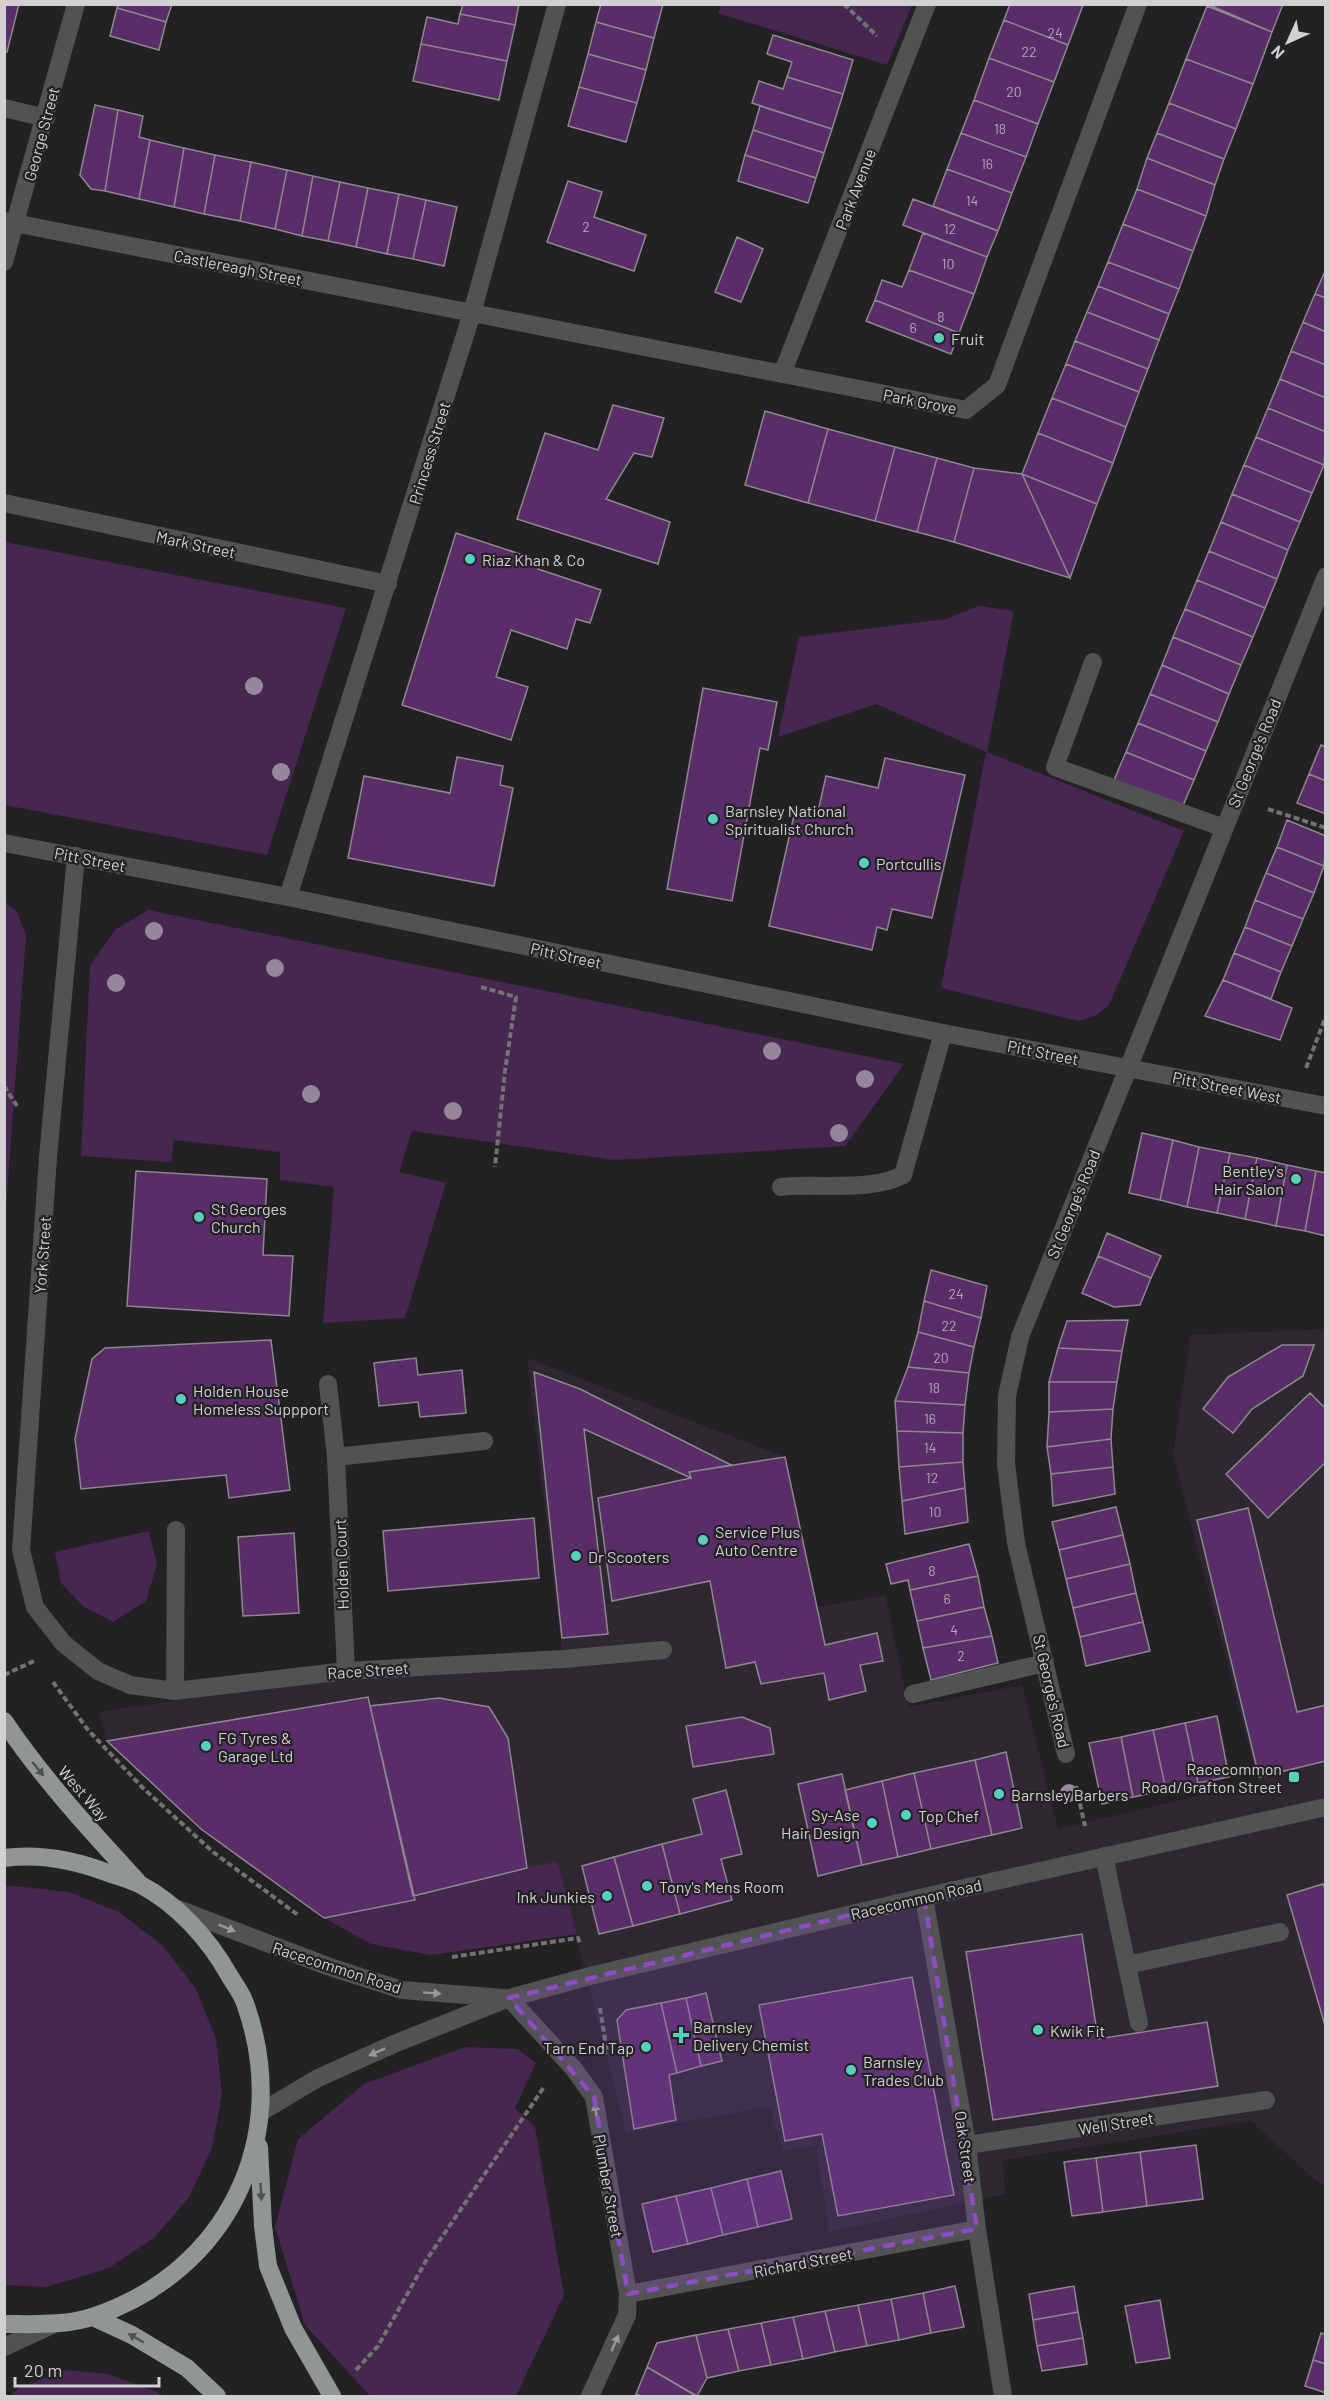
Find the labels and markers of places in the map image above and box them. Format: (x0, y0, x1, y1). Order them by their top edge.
place label: Fruit (951, 329, 984, 348)
marker: Fruit (932, 331, 946, 345)
place label: Riaz Khan & Co (482, 550, 585, 569)
marker: Riaz Khan & Co (463, 552, 477, 566)
place label: Barnsley National Spiritualist Church (725, 801, 854, 838)
marker: Barnsley National Spiritualist Church (706, 812, 720, 826)
place label: Portcullis (876, 854, 942, 873)
marker: Portcullis (857, 856, 871, 870)
place label: Bentley's Hair Salon (1214, 1161, 1284, 1198)
marker: Bentley's Hair Salon (1289, 1172, 1303, 1186)
place label: St Georges Church (211, 1199, 287, 1236)
marker: St Georges Church (192, 1210, 206, 1224)
place label: Holden House Homeless Suppport (193, 1381, 329, 1418)
marker: Holden House Homeless Suppport (174, 1392, 188, 1406)
place label: Service Plus Auto Centre (715, 1522, 800, 1559)
marker: Service Plus Auto Centre (696, 1533, 710, 1547)
place label: Dr Scooters (588, 1547, 669, 1566)
marker: Dr Scooters (569, 1549, 583, 1563)
place label: FG Tyres & Garage Ltd (218, 1728, 293, 1765)
marker: FG Tyres & Garage Ltd (199, 1739, 213, 1753)
place label: Racecommon Road/Grafton Street (1141, 1759, 1282, 1796)
marker: Racecommon Road/Grafton Street (1287, 1770, 1301, 1784)
place label: Barnsley Barbers (1011, 1785, 1128, 1804)
marker: Barnsley Barbers (992, 1787, 1006, 1801)
place label: Sy-Ase Hair Design (781, 1805, 860, 1842)
place label: Top Chef (918, 1806, 979, 1825)
marker: Top Chef (899, 1808, 913, 1822)
marker: Sy-Ase Hair Design (865, 1816, 879, 1830)
place label: Tony's Mens Room (659, 1877, 784, 1896)
marker: Tony's Mens Room (640, 1879, 654, 1893)
place label: Ink Junkies (516, 1887, 595, 1906)
marker: Ink Junkies (600, 1889, 614, 1903)
place label: Barnsley Delivery Chemist (693, 2017, 809, 2054)
place label: Kwik Fit (1050, 2021, 1105, 2040)
marker: Kwik Fit (1031, 2023, 1045, 2037)
marker: Barnsley Delivery Chemist (674, 2028, 688, 2042)
place label: Tarn End Tap (543, 2038, 634, 2057)
marker: Tarn End Tap (639, 2040, 653, 2054)
place label: Barnsley Trades Club (863, 2052, 944, 2089)
marker: Barnsley Trades Club (844, 2063, 858, 2077)

